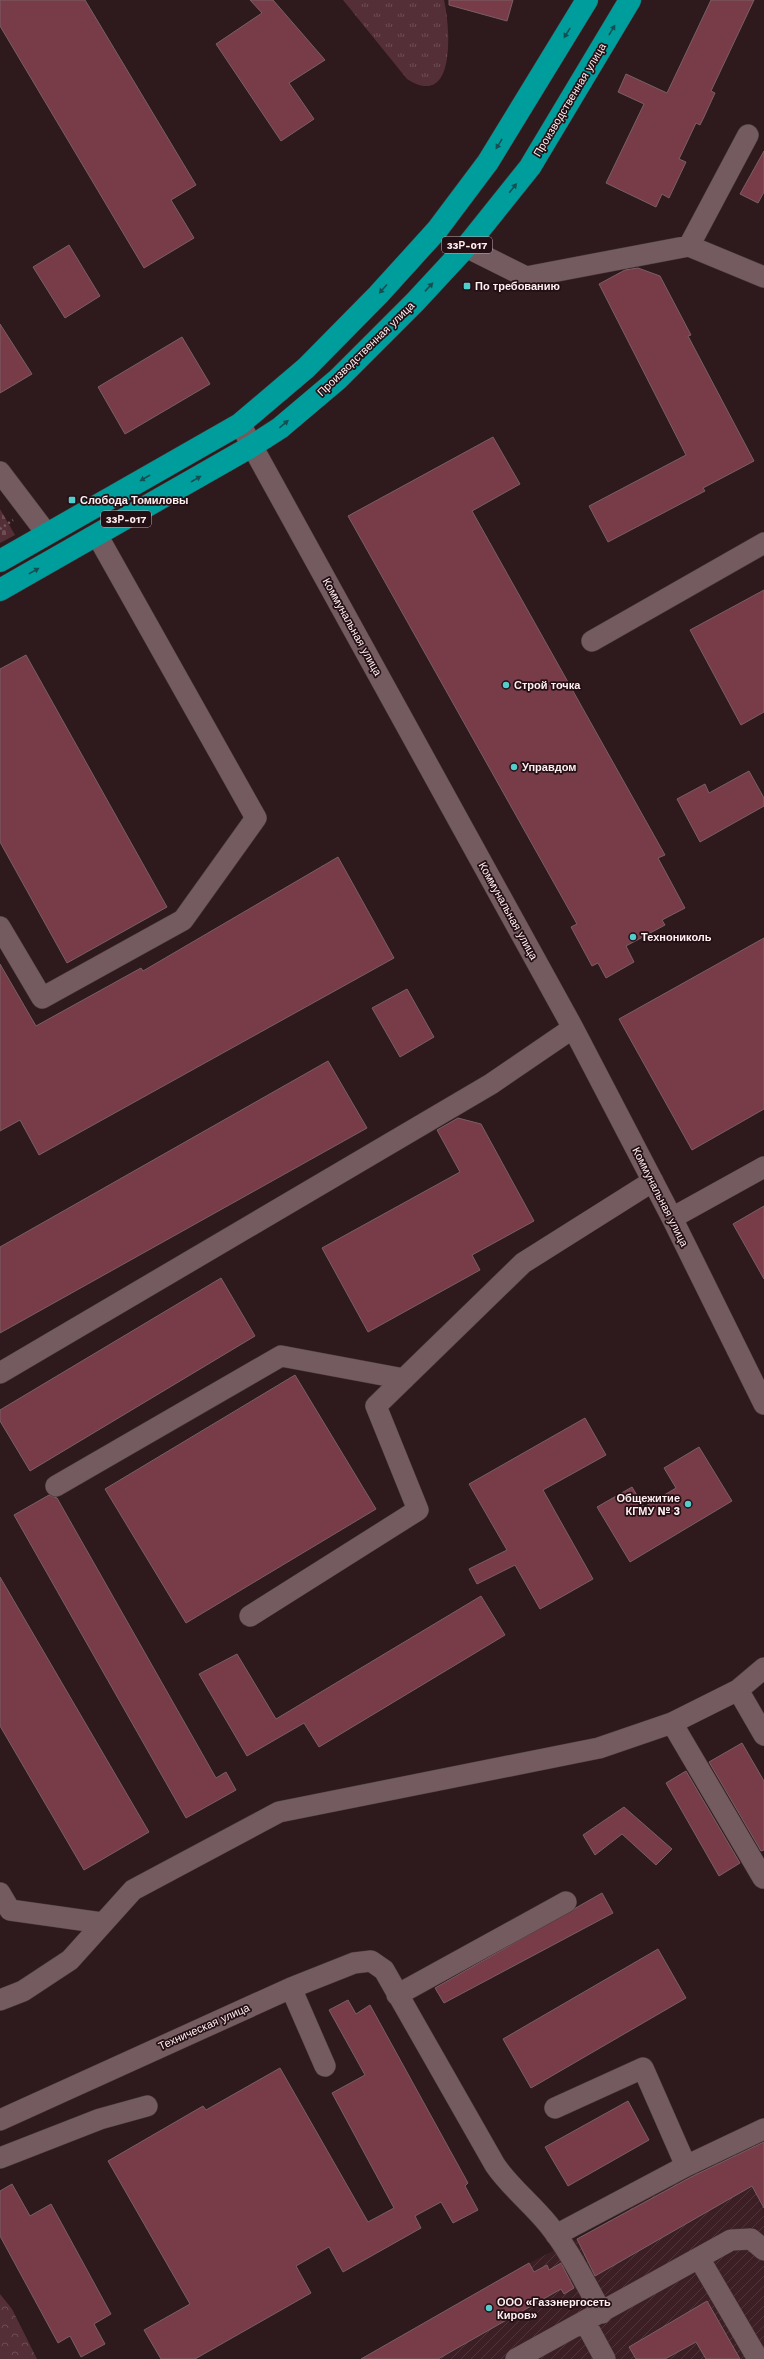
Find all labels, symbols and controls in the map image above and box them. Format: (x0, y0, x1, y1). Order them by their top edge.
one-way arrow (608, 25, 616, 35)
one-way arrow (563, 28, 571, 38)
street label: Производственная улица (531, 40, 609, 159)
one-way arrow (495, 139, 503, 149)
one-way arrow (509, 182, 518, 193)
road number: 33Р-017 (442, 237, 492, 253)
place label: По требованию (475, 280, 560, 293)
marker: По требованию (462, 281, 472, 291)
one-way arrow (424, 282, 433, 291)
one-way arrow (378, 284, 388, 294)
street label: Производственная улица (315, 299, 418, 399)
one-way arrow (279, 420, 290, 429)
one-way arrow (139, 475, 151, 482)
one-way arrow (190, 476, 202, 483)
place label: Слобода Томиловы (80, 494, 188, 507)
marker: Слобода Томиловы (67, 495, 77, 505)
road number: 33Р-017 (101, 511, 151, 527)
one-way arrow (28, 567, 40, 574)
street label: Коммунальная улица (320, 576, 385, 679)
place label: Строй точка (514, 679, 581, 692)
marker: Строй точка (501, 680, 511, 690)
place label: Управдом (522, 761, 576, 774)
marker: Управдом (509, 762, 519, 772)
street label: Коммунальная улица (476, 860, 541, 963)
place label: Технониколь (641, 931, 712, 944)
marker: Технониколь (628, 932, 638, 942)
street label: Коммунальная улица (629, 1145, 691, 1250)
place label: Общежитие КГМУ № 3 (617, 1492, 680, 1518)
marker: Общежитие КГМУ № 3 (683, 1499, 693, 1509)
street label: Техническая улица (157, 2001, 252, 2053)
place label: ООО «Газэнергосеть Киров» (497, 2296, 611, 2322)
marker: ООО «Газэнергосеть Киров» (484, 2303, 494, 2313)

